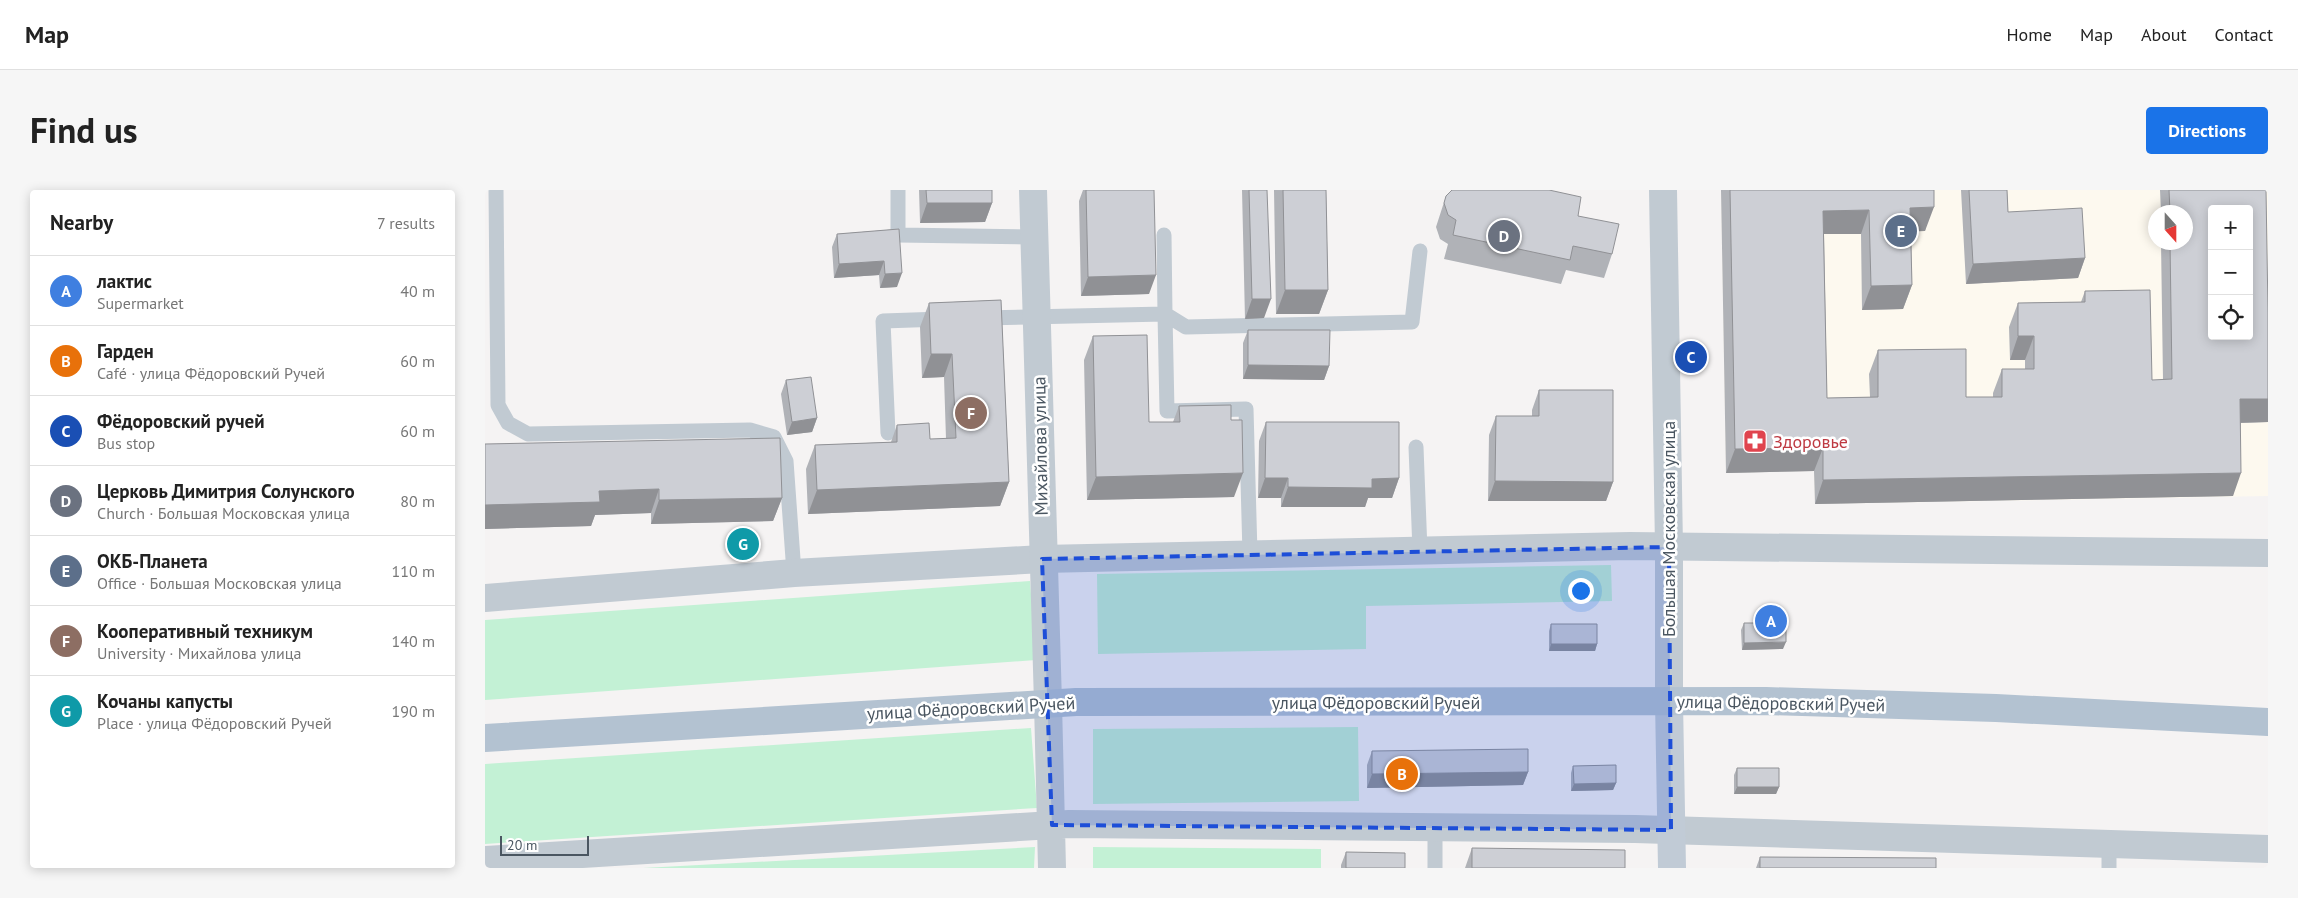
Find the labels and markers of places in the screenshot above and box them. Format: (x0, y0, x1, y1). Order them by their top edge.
pin: E (1885, 212, 1917, 250)
pin: D (1488, 217, 1520, 255)
pin: C (1675, 338, 1707, 376)
pin: F (955, 394, 987, 432)
pharmacy icon: Здоровье (1742, 428, 1768, 454)
place label: Здоровье (1773, 430, 1848, 453)
pin: G (727, 525, 759, 563)
pin: A (1755, 602, 1787, 640)
pin: B (1386, 755, 1418, 793)

